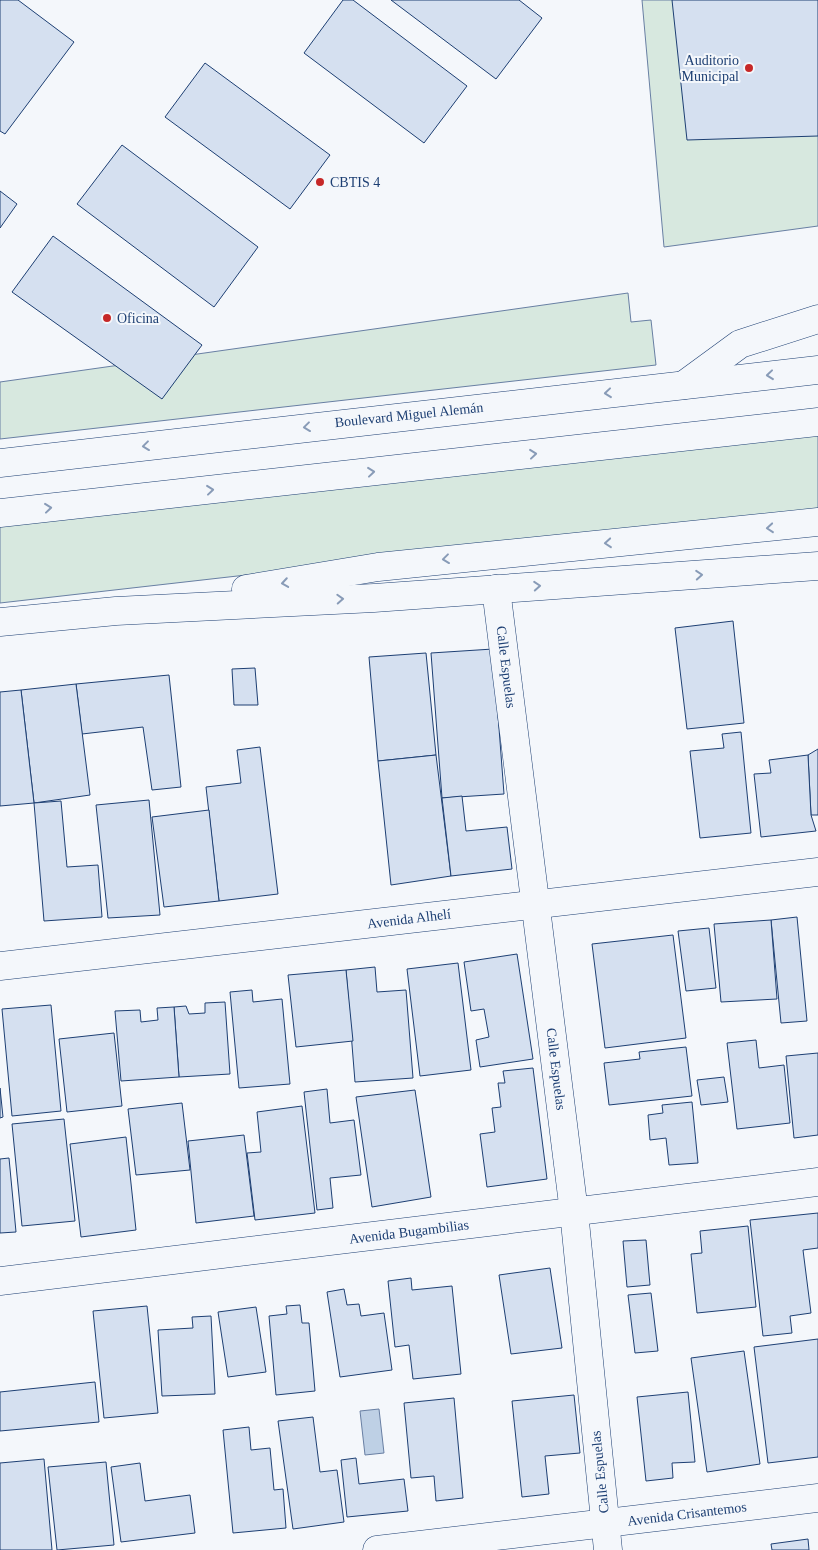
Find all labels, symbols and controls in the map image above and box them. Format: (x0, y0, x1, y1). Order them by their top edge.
place label: Auditorio Municipal (681, 53, 739, 84)
marker: Auditorio Municipal (743, 62, 755, 74)
place label: CBTIS 4 (330, 175, 380, 190)
marker: CBTIS 4 (314, 176, 326, 188)
place label: Oficina (117, 311, 160, 326)
marker: Oficina (101, 312, 113, 324)
one-way arrow (765, 369, 773, 380)
one-way arrow (604, 387, 612, 398)
street label: Boulevard Miguel Alemán (334, 400, 484, 430)
one-way arrow (303, 421, 311, 432)
one-way arrow (142, 440, 150, 451)
one-way arrow (529, 449, 537, 460)
one-way arrow (368, 467, 376, 478)
one-way arrow (206, 485, 214, 496)
one-way arrow (45, 503, 53, 514)
one-way arrow (765, 522, 773, 533)
one-way arrow (604, 537, 612, 548)
one-way arrow (442, 553, 450, 564)
one-way arrow (695, 569, 703, 580)
one-way arrow (281, 577, 290, 587)
one-way arrow (533, 581, 541, 592)
one-way arrow (336, 594, 344, 605)
street label: Calle Espuelas (494, 625, 518, 709)
street label: Avenida Alhelí (366, 906, 452, 932)
street label: Calle Espuelas (544, 1027, 568, 1111)
street label: Avenida Bugambilias (348, 1217, 470, 1247)
street label: Calle Espuelas (588, 1430, 612, 1514)
street label: Avenida Crisantemos (627, 1499, 747, 1529)

